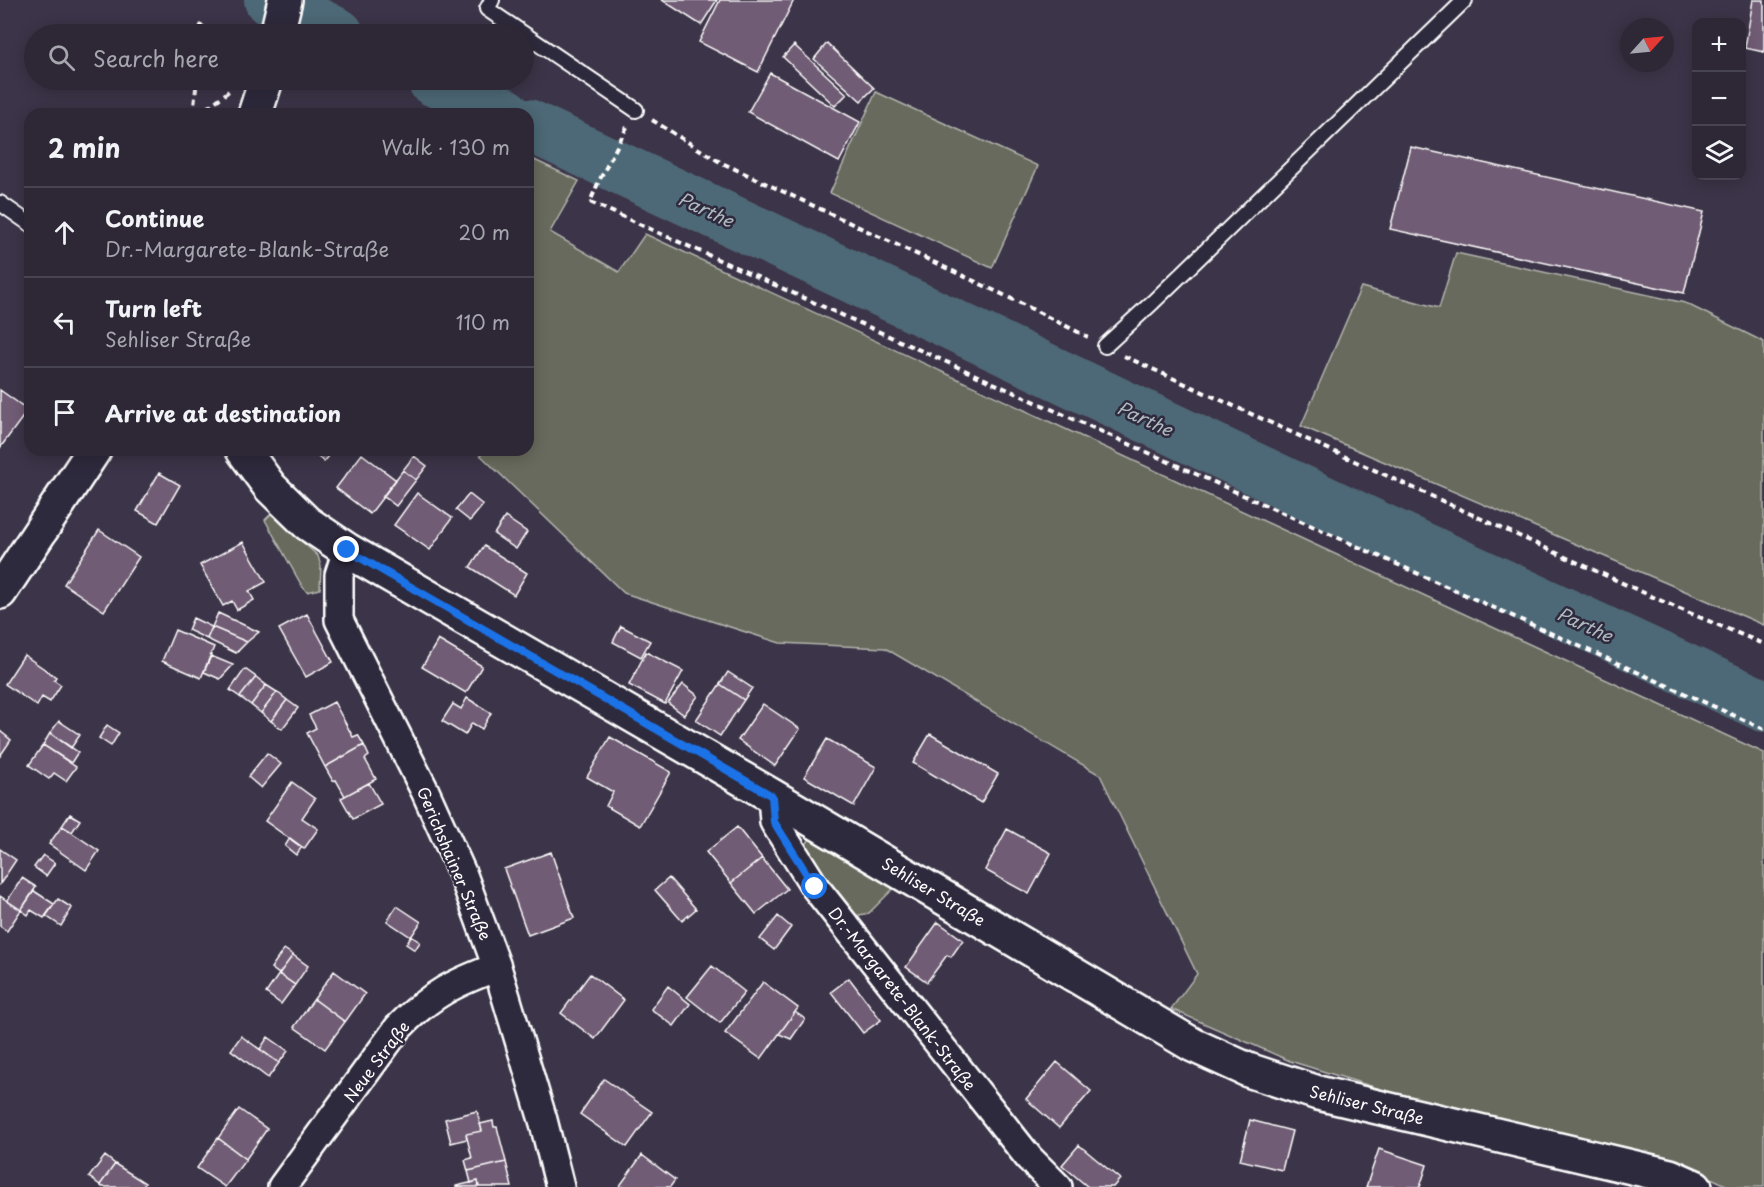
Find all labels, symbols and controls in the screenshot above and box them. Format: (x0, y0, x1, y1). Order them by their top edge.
north arrow (1620, 18, 1674, 72)
map controls (1692, 18, 1746, 180)
button: + (1692, 18, 1746, 72)
search box (24, 24, 534, 90)
icon: search (45, 41, 78, 74)
text: Search here (93, 41, 219, 74)
button: − (1692, 72, 1746, 126)
button: layers (1692, 126, 1746, 180)
text: 2 min (48, 128, 121, 167)
text: Walk · 130 m (382, 132, 510, 162)
water label: Parthe (674, 184, 740, 234)
text: Continue (105, 201, 204, 234)
icon: ahead (48, 216, 81, 249)
text: 20 m (458, 217, 510, 247)
text: Dr.-Margarete-Blank-Straße (105, 234, 389, 264)
text: Turn left (105, 291, 202, 324)
icon: left (48, 306, 81, 339)
text: 110 m (456, 307, 510, 337)
text: Sehliser Straße (105, 324, 251, 354)
water label: Parthe (1113, 393, 1179, 443)
icon: arrive (48, 396, 81, 429)
text: Arrive at destination (105, 396, 341, 429)
route end (333, 536, 359, 562)
water label: Parthe (1553, 599, 1619, 649)
street label: Gerichshainer Straße (412, 783, 498, 943)
street label: Sehliser Straße (878, 851, 990, 931)
route start (801, 873, 827, 899)
street label: Dr.-Margarete-Blank-Straße (824, 901, 982, 1095)
street label: Neue Straße (337, 1015, 415, 1107)
street label: Sehliser Straße (1307, 1078, 1427, 1130)

